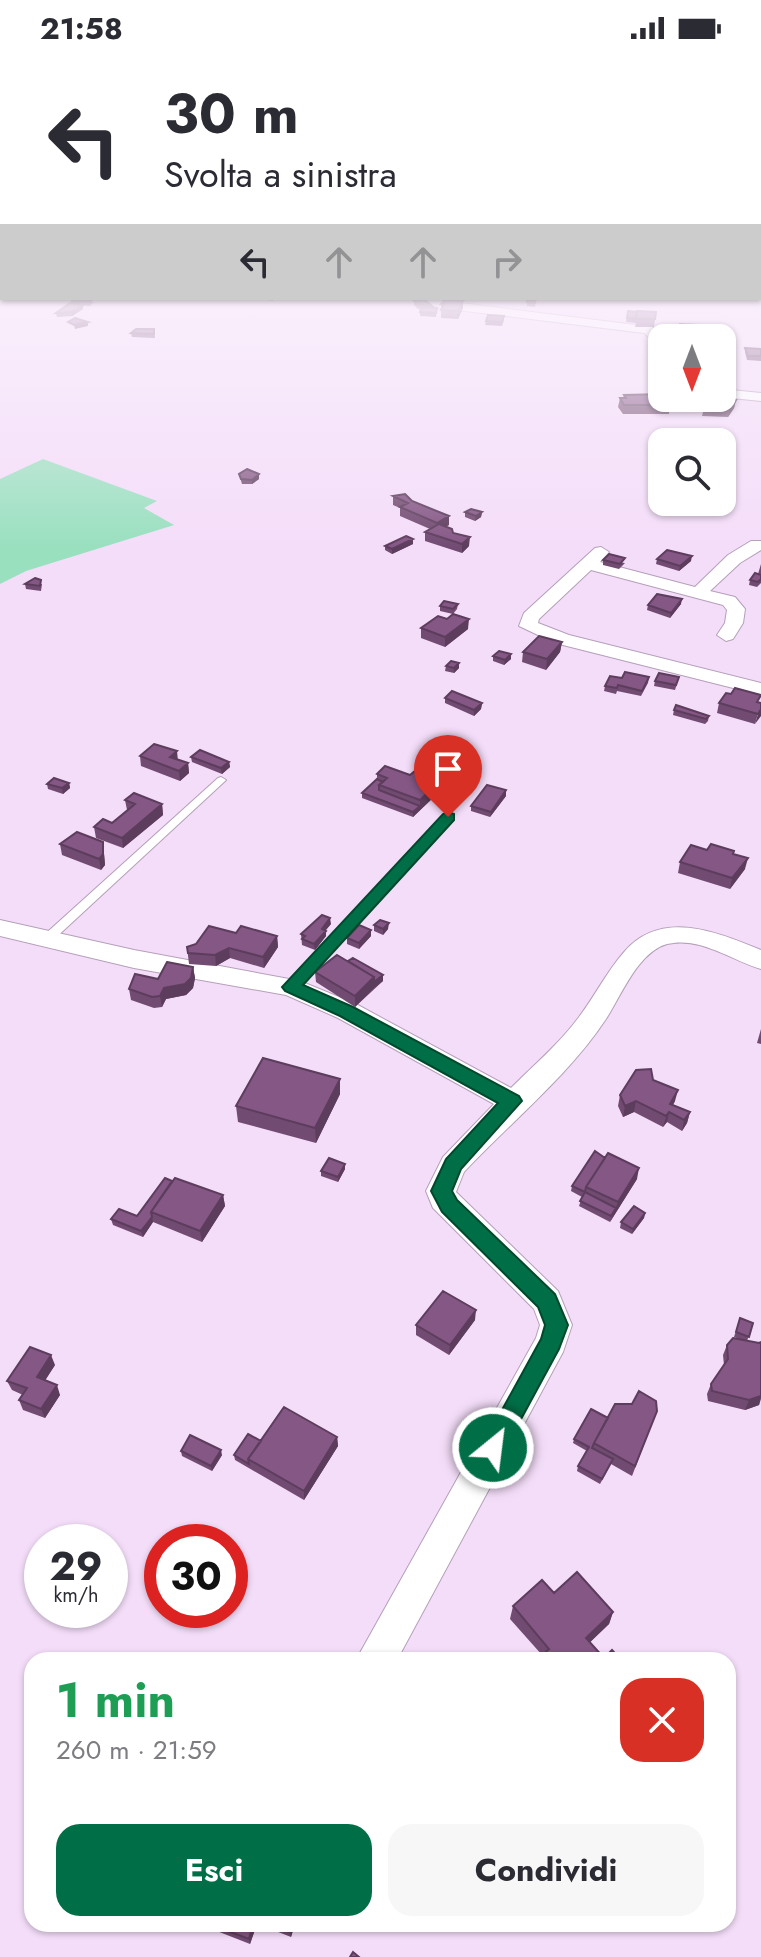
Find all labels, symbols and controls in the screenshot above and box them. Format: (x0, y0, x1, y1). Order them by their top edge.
text: 21:58 (40, 7, 123, 50)
text: 30 m (164, 73, 299, 154)
icon: left (32, 88, 136, 192)
text: Svolta a sinistra (164, 148, 397, 200)
icon: left (233, 240, 277, 284)
icon: ahead (317, 240, 361, 284)
icon: ahead (401, 240, 445, 284)
icon: right (485, 240, 529, 284)
north arrow (648, 324, 736, 412)
map controls (648, 324, 736, 516)
button: search (648, 428, 736, 516)
pin (414, 735, 482, 817)
icon: arrive (426, 747, 470, 791)
position arrow (451, 1406, 535, 1490)
speed limit sign: 30 (144, 1524, 248, 1628)
text: 29 (50, 1537, 103, 1595)
text: km/h (53, 1581, 99, 1610)
text: 1 min (56, 1666, 175, 1735)
button: close (620, 1678, 704, 1762)
text: 260 m · 21:59 (56, 1731, 217, 1769)
button: Esci (56, 1824, 372, 1916)
button: Condividi (388, 1824, 704, 1916)

